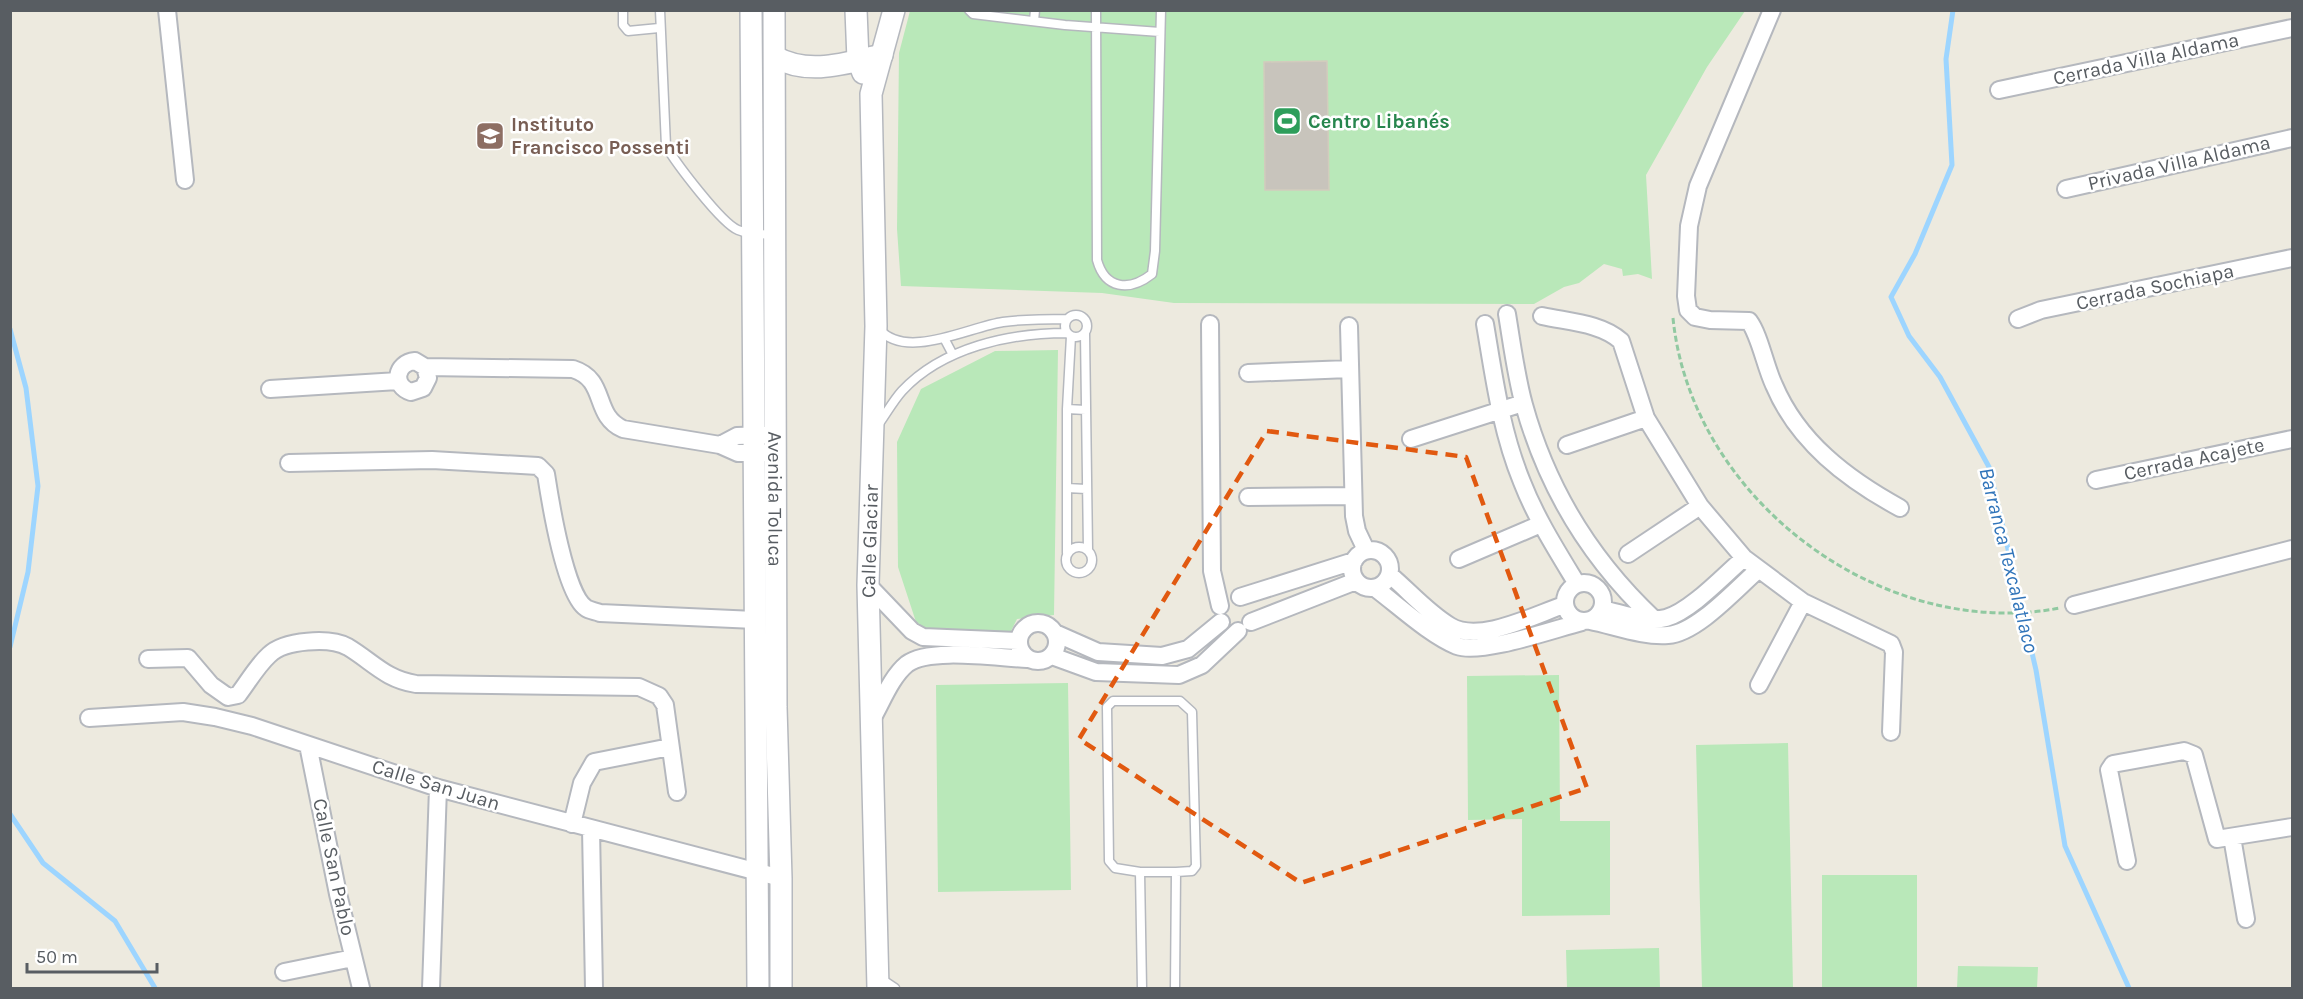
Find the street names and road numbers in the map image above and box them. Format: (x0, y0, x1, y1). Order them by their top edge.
street label: Cerrada Villa Aldama (2051, 28, 2241, 90)
street label: Privada Villa Aldama (2085, 131, 2273, 195)
street label: Cerrada Sochiapa (2074, 259, 2236, 315)
street label: Avenida Toluca (764, 431, 787, 567)
street label: Cerrada Acajete (2122, 433, 2266, 485)
street label: Calle Glaciar (856, 483, 883, 598)
street label: Calle San Juan (369, 755, 503, 815)
street label: Calle San Pablo (308, 796, 360, 938)

